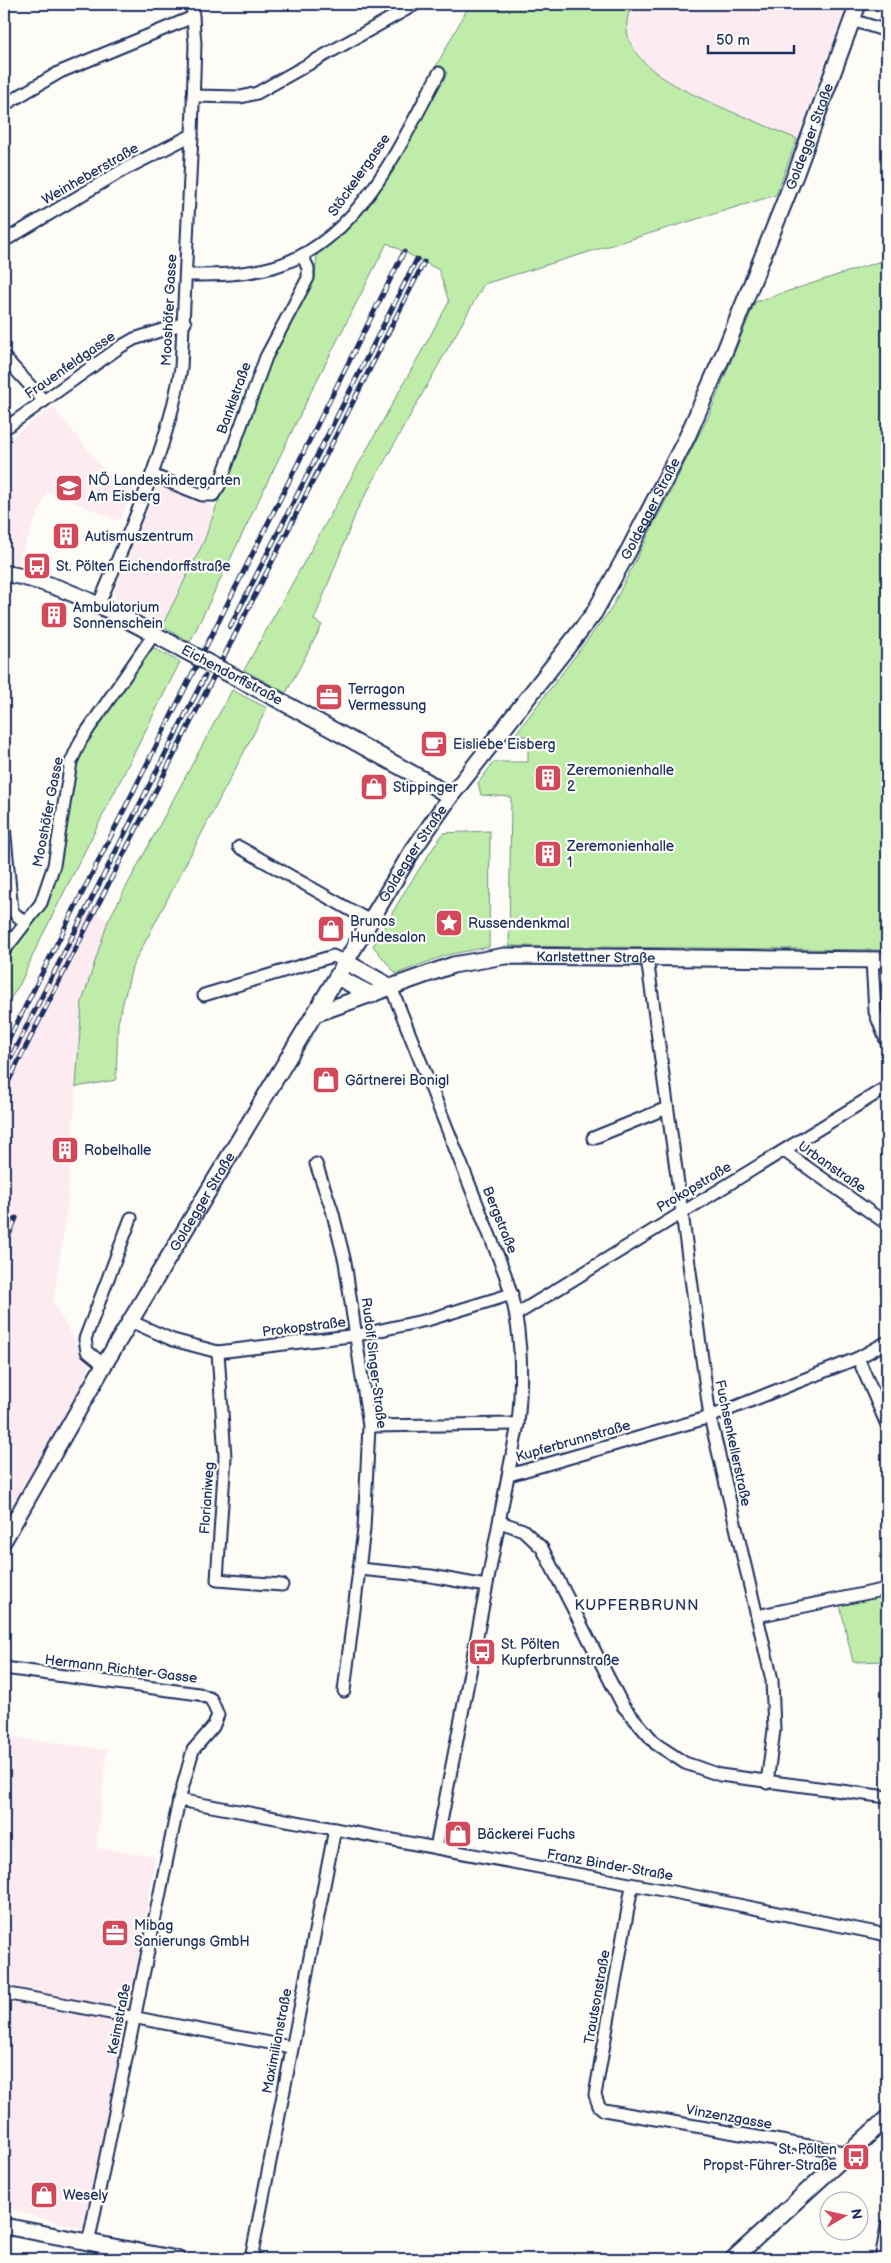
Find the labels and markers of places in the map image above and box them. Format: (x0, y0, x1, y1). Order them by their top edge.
place label: NÖ Landeskindergarten Am Eisberg (88, 471, 241, 505)
school or university icon: NÖ Landeskindergarten Am Eisberg (54, 473, 84, 503)
building icon: Autismuszentrum (51, 521, 81, 551)
place label: Autismuszentrum (85, 528, 193, 545)
bus stop icon: St. Pölten Eichendorffstraße (22, 551, 52, 581)
place label: St. Pölten Eichendorffstraße (56, 558, 231, 575)
place label: Ambulatorium Sonnenschein (73, 599, 163, 632)
building icon: Ambulatorium Sonnenschein (39, 600, 69, 630)
place label: Terragon Vermessung (348, 681, 426, 714)
office icon: Terragon Vermessung (314, 682, 344, 712)
cafe icon: Eisliebe Eisberg (419, 729, 449, 759)
place label: Eisliebe Eisberg (453, 736, 556, 753)
place label: Zeremonienhalle 2 (566, 762, 674, 795)
building icon: Zeremonienhalle 2 (533, 763, 563, 793)
shop icon: Stippinger (359, 772, 389, 802)
place label: Stippinger (393, 779, 459, 796)
place label: Zeremonienhalle 1 (566, 838, 674, 871)
building icon: Zeremonienhalle 1 (533, 839, 563, 869)
place icon: Russendenkmal (434, 908, 464, 938)
place label: Brunos Hundesalon (350, 913, 426, 946)
shop icon: Brunos Hundesalon (316, 914, 346, 944)
place label: Russendenkmal (468, 915, 570, 932)
shop icon: Gärtnerei Bonigl (311, 1065, 341, 1095)
place label: Gärtnerei Bonigl (345, 1072, 449, 1089)
building icon: Robelhalle (50, 1135, 80, 1165)
place label: Robelhalle (84, 1142, 151, 1159)
place label: St. Pölten Kupferbrunnstraße (501, 1636, 619, 1669)
bus stop icon: St. Pölten Kupferbrunnstraße (467, 1637, 497, 1667)
shop icon: Bäckerei Fuchs (443, 1819, 473, 1849)
place label: Bäckerei Fuchs (477, 1826, 575, 1843)
place label: Mibag Sanierungs GmbH (134, 1917, 250, 1950)
office icon: Mibag Sanierungs GmbH (100, 1918, 130, 1948)
place label: St. Pölten Propst-Führer-Straße (703, 2141, 837, 2174)
bus stop icon: St. Pölten Propst-Führer-Straße (841, 2142, 871, 2172)
shop icon: Wesely (29, 2180, 59, 2210)
place label: Wesely (63, 2187, 109, 2204)

